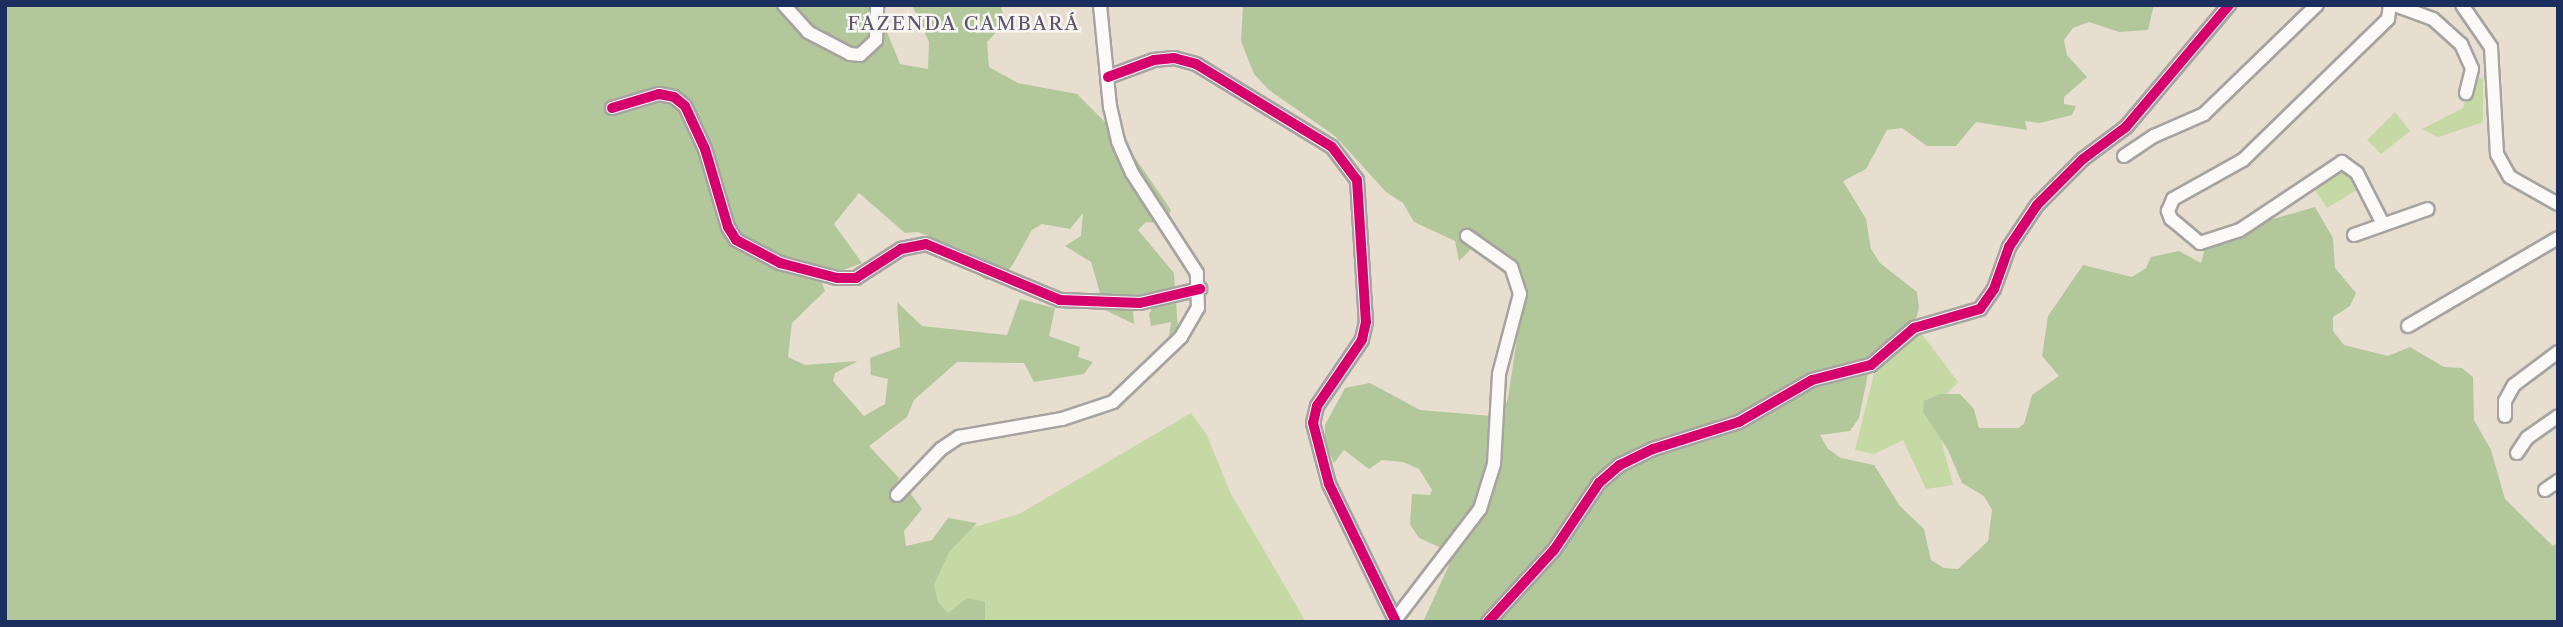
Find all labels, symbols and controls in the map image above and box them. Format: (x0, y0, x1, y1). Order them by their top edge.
district label: FAZENDA CAMBARÁ (849, 13, 1079, 35)

